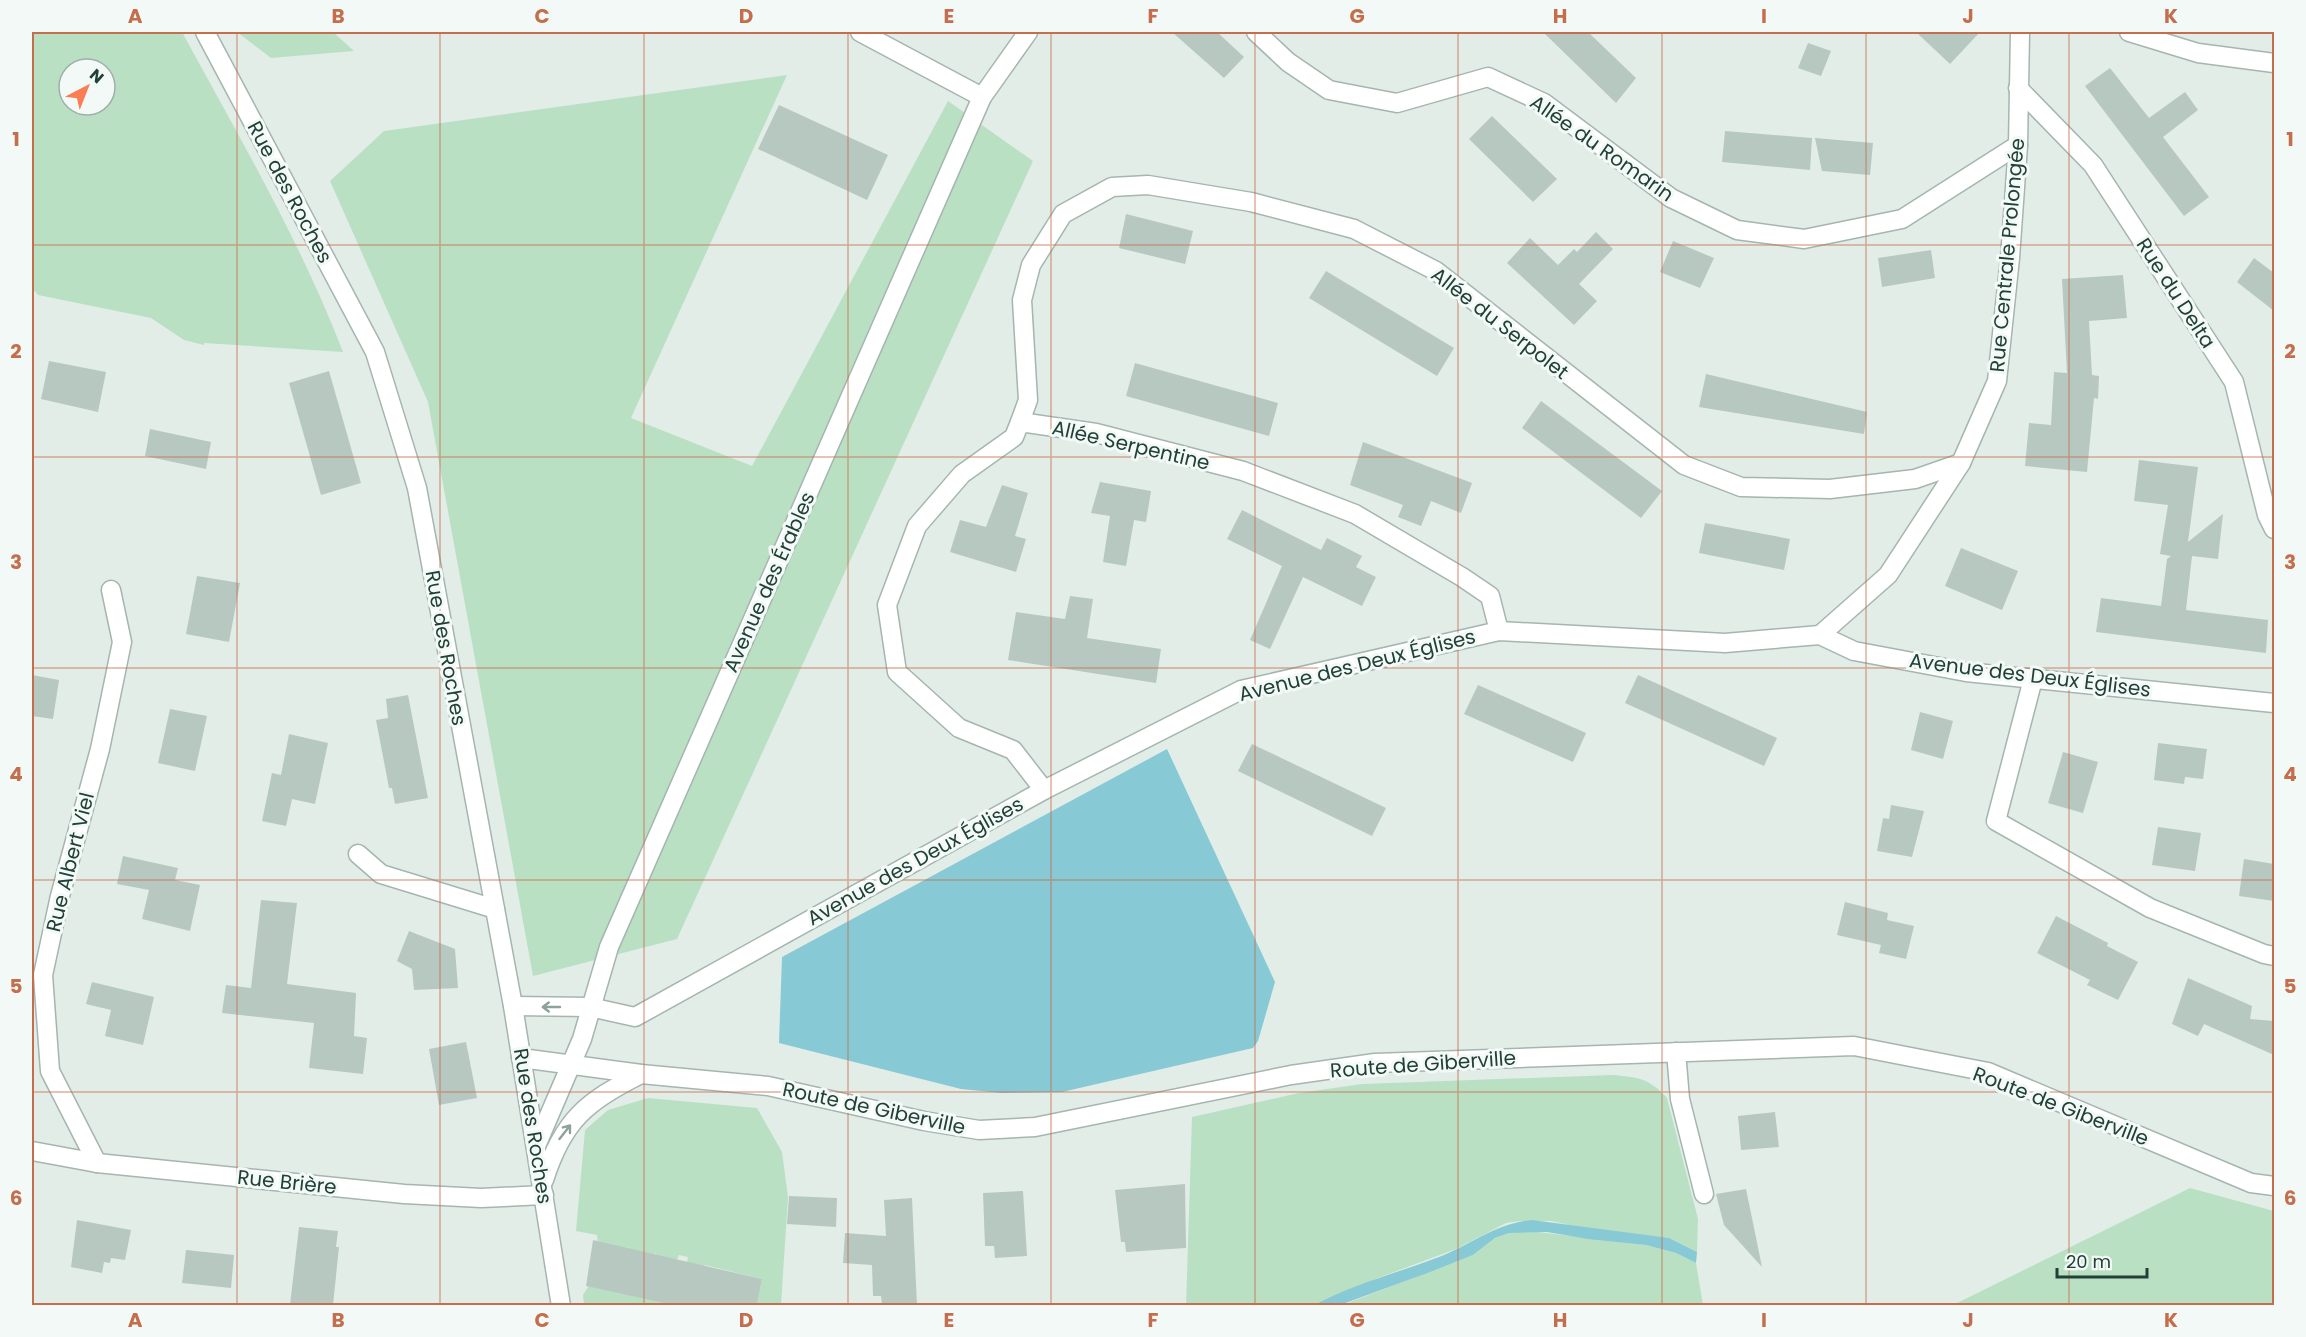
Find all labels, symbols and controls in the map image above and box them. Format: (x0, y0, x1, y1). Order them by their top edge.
text: A (128, 2, 143, 30)
text: B (331, 2, 345, 30)
text: C (534, 2, 550, 30)
text: D (739, 2, 753, 30)
text: E (944, 2, 954, 30)
text: F (1148, 2, 1159, 30)
text: G (1349, 2, 1365, 30)
text: H (1553, 2, 1567, 30)
text: I (1761, 2, 1767, 30)
text: J (1962, 2, 1974, 30)
text: K (2164, 2, 2178, 30)
north arrow (57, 57, 117, 117)
text: N (85, 64, 109, 89)
street label: Allée du Romarin (1525, 88, 1679, 208)
street label: Rue des Roches (241, 116, 339, 268)
text: 1 (12, 125, 20, 153)
text: 1 (2286, 125, 2294, 153)
street label: Rue Centrale Prolongée (1983, 137, 2031, 373)
street label: Rue du Delta (2130, 232, 2222, 354)
street label: Allée du Serpolet (1425, 260, 1575, 386)
text: 2 (10, 337, 22, 365)
text: 2 (2284, 337, 2296, 365)
street label: Allée Serpentine (1049, 413, 1213, 477)
street label: Avenue des Érables (717, 487, 821, 677)
text: 3 (10, 548, 22, 576)
text: 3 (2284, 548, 2296, 576)
street label: Rue des Roches (419, 568, 473, 728)
street label: Avenue des Deux Églises (1236, 622, 1478, 708)
street label: Avenue des Deux Églises (1908, 646, 2152, 704)
text: 4 (9, 760, 23, 788)
text: 4 (2283, 760, 2297, 788)
street label: Rue Albert Viel (39, 789, 101, 935)
street label: Avenue des Deux Églises (802, 790, 1028, 932)
text: 5 (10, 972, 23, 1000)
text: 5 (2284, 972, 2297, 1000)
one-way arrow (542, 1001, 562, 1013)
street label: Route de Giberville (1329, 1044, 1517, 1084)
street label: Rue des Roches (507, 1046, 559, 1206)
street label: Route de Giberville (1969, 1060, 2153, 1152)
street label: Route de Giberville (780, 1075, 968, 1141)
one-way arrow (559, 1124, 572, 1140)
street label: Rue Brière (236, 1163, 338, 1201)
text: 6 (10, 1184, 22, 1212)
text: 6 (2284, 1184, 2296, 1212)
scale bar (2057, 1241, 2147, 1279)
text: 20 m (2066, 1249, 2111, 1274)
text: A (128, 1306, 143, 1334)
text: B (331, 1306, 345, 1334)
text: C (534, 1306, 550, 1334)
text: D (739, 1306, 753, 1334)
text: E (944, 1306, 954, 1334)
text: F (1148, 1306, 1159, 1334)
text: G (1349, 1306, 1365, 1334)
text: H (1553, 1306, 1567, 1334)
text: I (1761, 1306, 1767, 1334)
text: J (1962, 1306, 1974, 1334)
text: K (2164, 1306, 2178, 1334)

